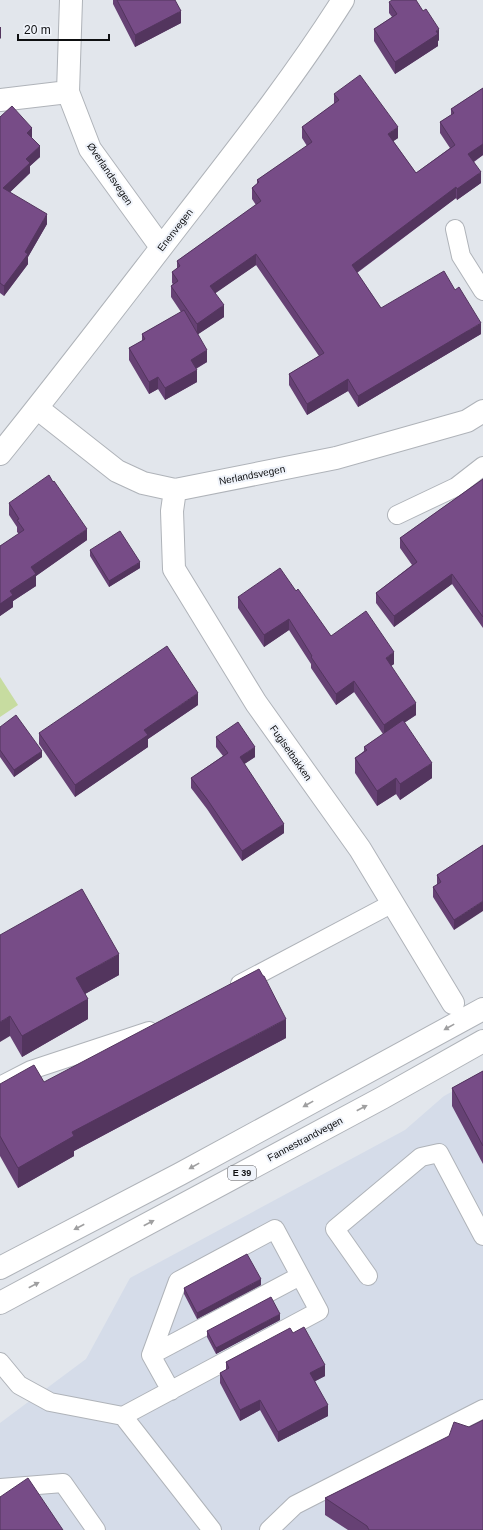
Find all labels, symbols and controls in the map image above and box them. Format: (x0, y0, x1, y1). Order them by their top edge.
scale bar (18, 16, 109, 42)
text: 20 m (24, 23, 51, 37)
street label: Øverlandsvegen (85, 141, 135, 207)
street label: Enenvegen (155, 207, 195, 253)
street label: Nerlandsvegen (218, 463, 286, 487)
street label: Fuglsetbakken (268, 723, 314, 783)
one-way arrow (443, 1024, 455, 1031)
one-way arrow (302, 1101, 314, 1107)
one-way arrow (356, 1105, 368, 1112)
street label: Fannestrandvegen (266, 1115, 344, 1163)
one-way arrow (188, 1163, 200, 1170)
road number: E 39 (228, 1166, 256, 1180)
one-way arrow (143, 1220, 155, 1226)
one-way arrow (73, 1224, 85, 1230)
one-way arrow (28, 1281, 40, 1288)

